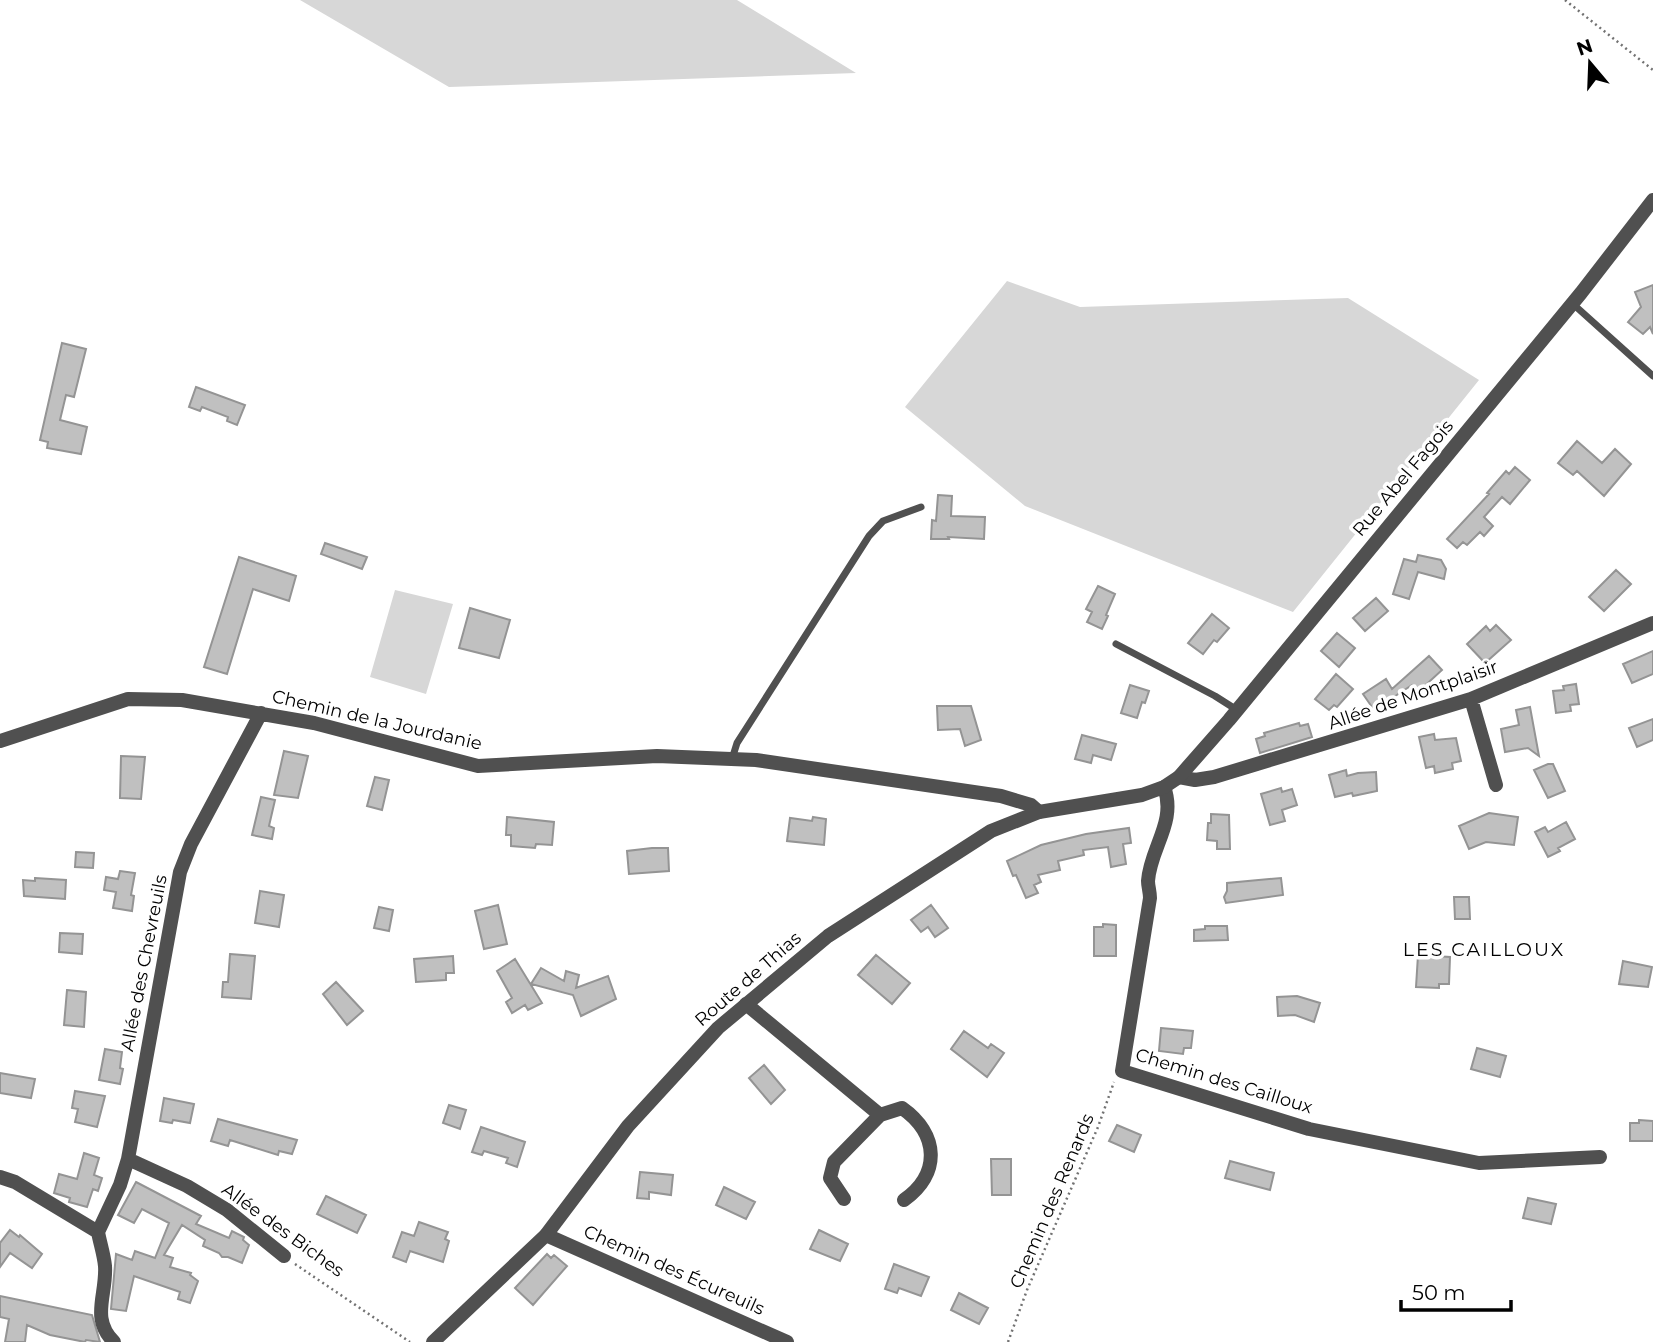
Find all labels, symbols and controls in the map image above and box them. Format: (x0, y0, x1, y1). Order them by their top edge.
north arrow (1555, 28, 1625, 98)
text: N (1574, 34, 1596, 61)
street label: Rue Abel Fagois (1348, 415, 1458, 541)
street label: Allée de Montplaisir (1325, 656, 1501, 734)
street label: Chemin de la Jourdanie (270, 685, 484, 755)
street label: Allée des Chevreuils (116, 873, 172, 1053)
street label: Route de Thias (690, 927, 806, 1031)
district label: LES CAILLOUX (1403, 938, 1565, 961)
street label: Chemin des Cailloux (1133, 1044, 1316, 1119)
street label: Chemin des Renards (1005, 1110, 1099, 1292)
street label: Allée des Biches (218, 1178, 349, 1282)
street label: Chemin des Écureuils (580, 1220, 768, 1320)
scale bar (1401, 1268, 1511, 1312)
text: 50 m (1412, 1280, 1466, 1305)

